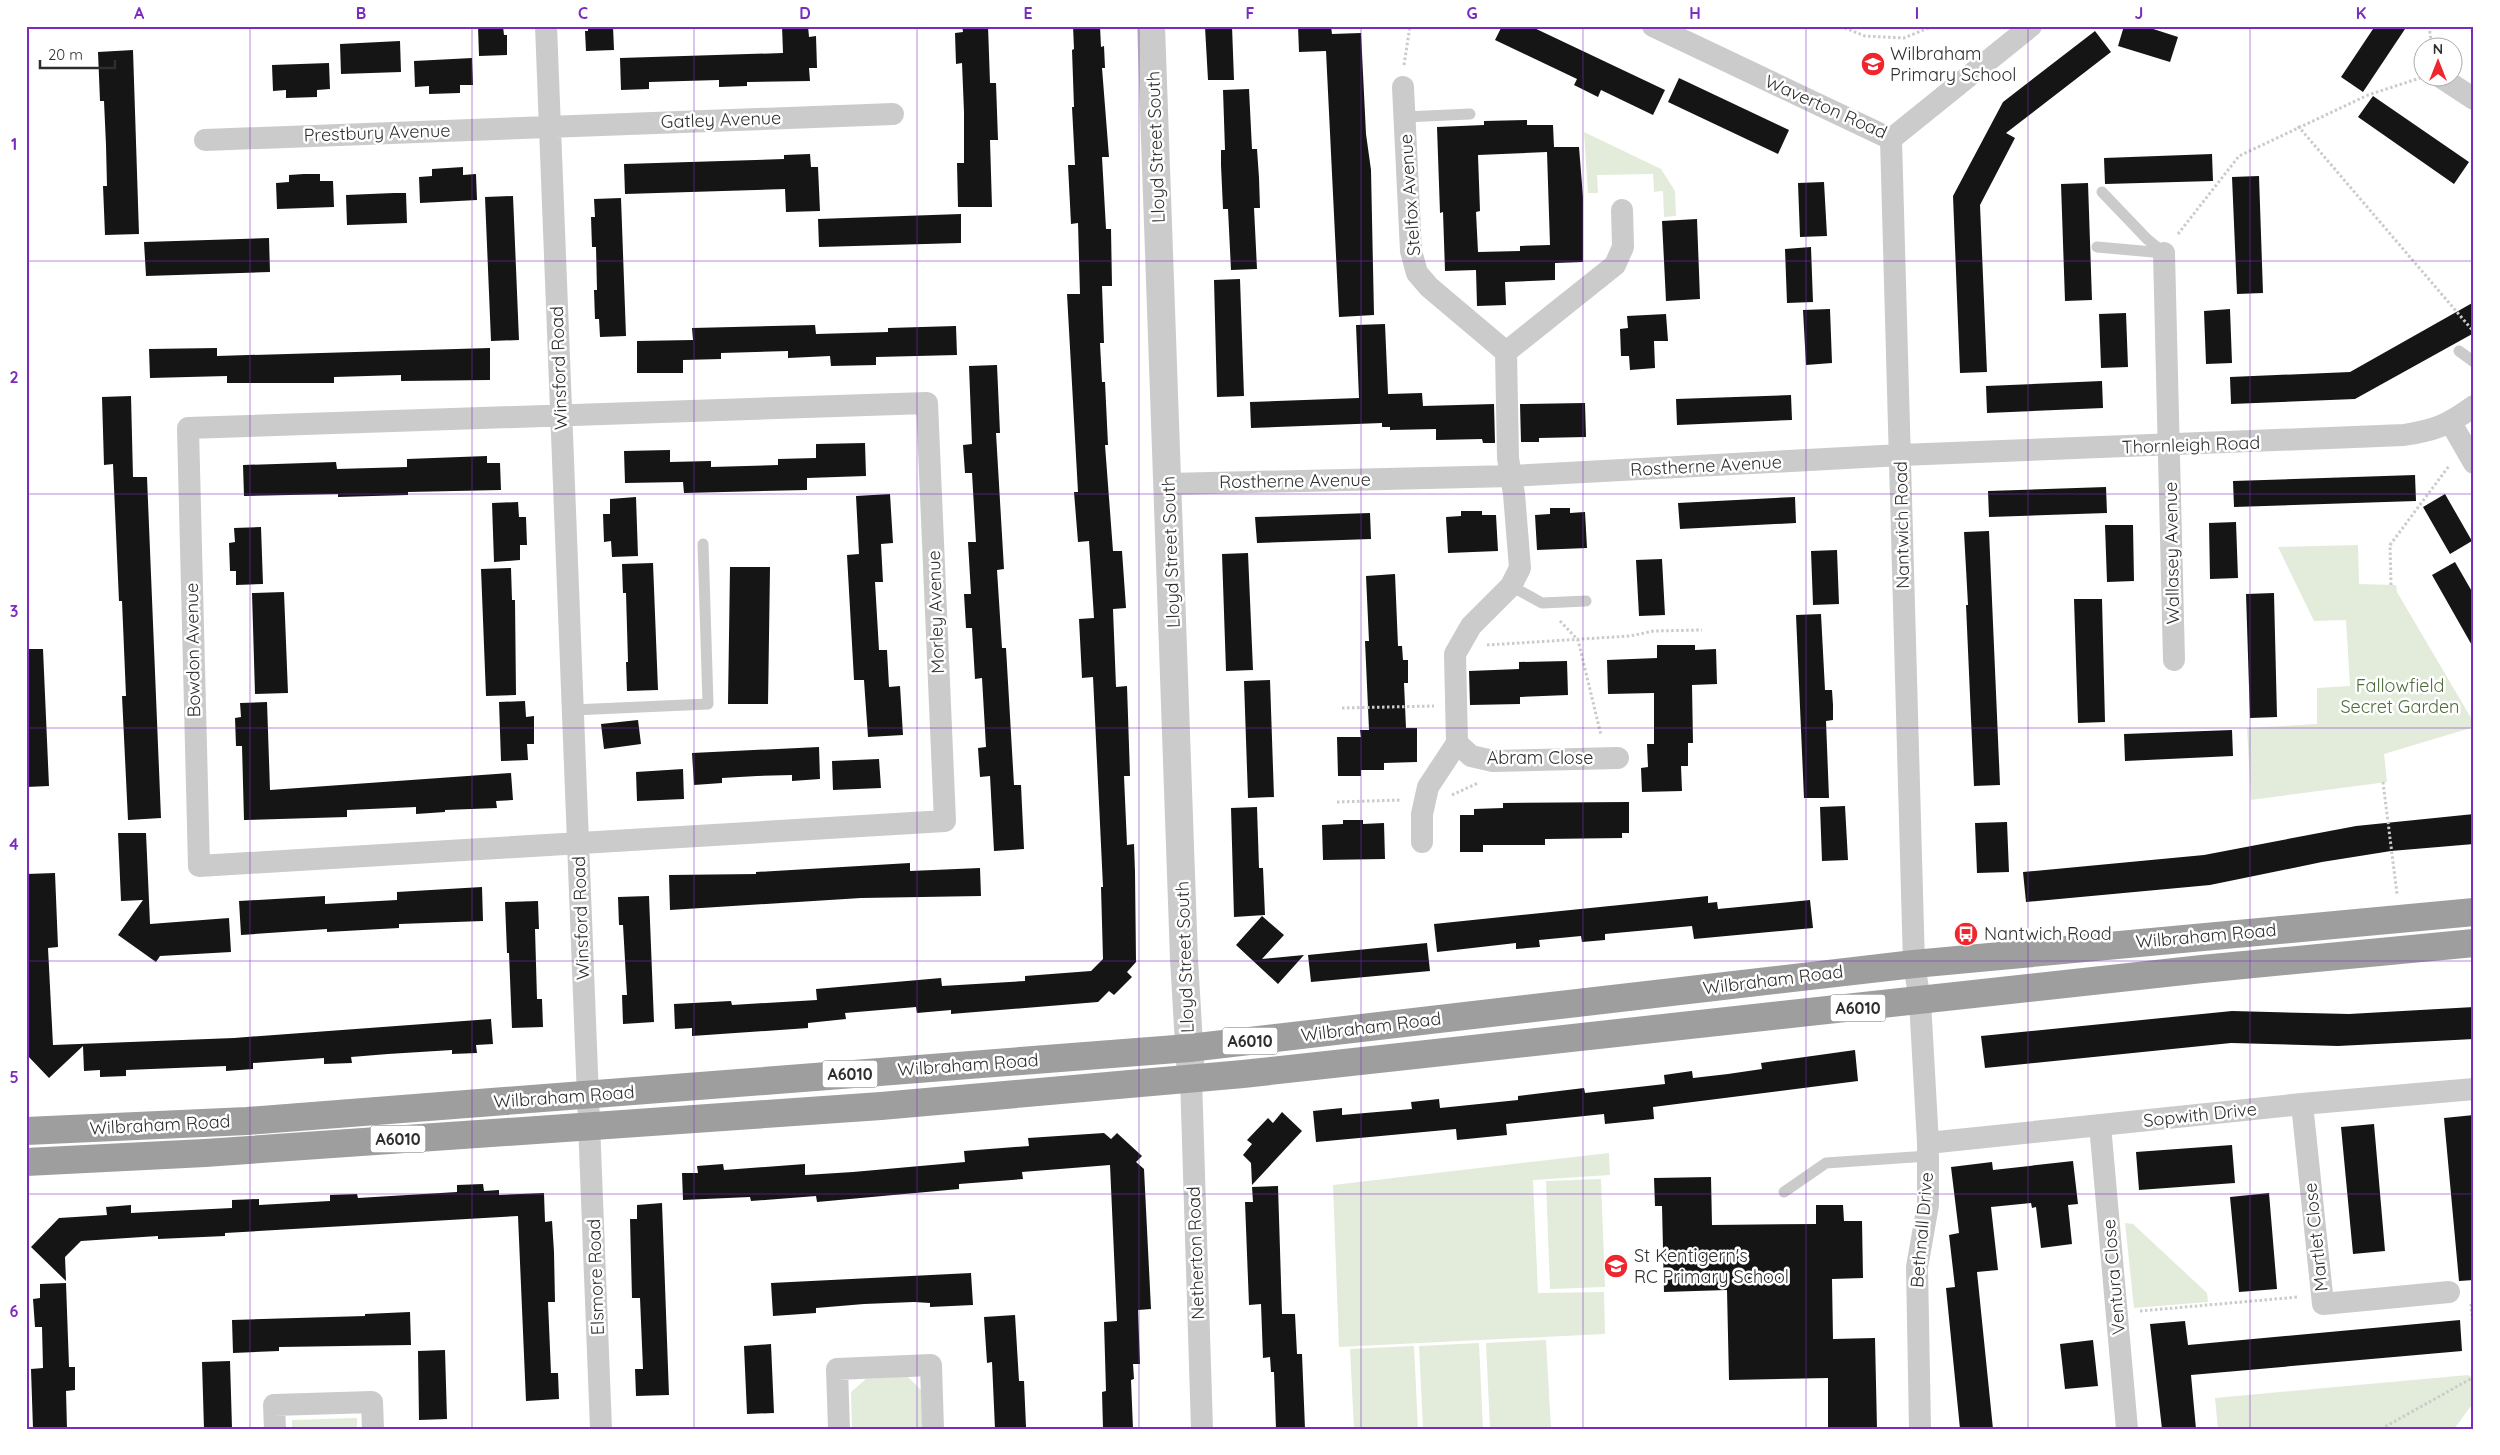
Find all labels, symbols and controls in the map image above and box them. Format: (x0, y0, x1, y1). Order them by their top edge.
text: A (134, 3, 145, 23)
text: B (356, 3, 366, 23)
text: C (578, 3, 588, 23)
text: D (799, 3, 811, 23)
text: E (1023, 3, 1033, 23)
text: F (1246, 3, 1255, 23)
text: G (1466, 3, 1478, 23)
text: H (1689, 3, 1701, 23)
text: I (1915, 3, 1919, 23)
text: J (2135, 3, 2143, 23)
text: K (2356, 3, 2366, 23)
scale bar (40, 38, 115, 70)
north arrow (2412, 38, 2462, 88)
text: N (2433, 40, 2443, 58)
place label: Wilbraham Primary School (1890, 42, 2016, 86)
text: 20 m (48, 45, 83, 64)
school or university icon: Wilbraham Primary School (1860, 51, 1886, 77)
street label: Waverton Road (1762, 69, 1891, 144)
street label: Lloyd Street South (1141, 71, 1170, 223)
street label: Gatley Avenue (660, 106, 782, 133)
street label: Prestbury Avenue (303, 118, 451, 147)
street label: Stelfox Avenue (1394, 133, 1425, 257)
text: 1 (11, 134, 17, 154)
street label: Winsford Road (545, 306, 572, 430)
text: 2 (9, 367, 19, 387)
street label: Thornleigh Road (2121, 431, 2260, 458)
street label: Rostherne Avenue (1630, 450, 1782, 481)
street label: Nantwich Road (1889, 461, 1914, 589)
street label: Rostherne Avenue (1219, 468, 1371, 493)
street label: Lloyd Street South (1156, 476, 1185, 628)
street label: Wallasey Avenue (2159, 482, 2184, 624)
street label: Morley Avenue (922, 550, 949, 674)
street label: Bowdon Avenue (180, 582, 205, 718)
text: 3 (10, 601, 18, 621)
park label: Fallowfield Secret Garden (2340, 674, 2460, 718)
street label: Abram Close (1487, 746, 1593, 769)
text: 4 (9, 834, 19, 854)
street label: Winsford Road (567, 856, 594, 980)
street label: Lloyd Street South (1170, 881, 1199, 1033)
street label: Wilbraham Road (2135, 918, 2277, 953)
bus stop icon: Nantwich Road (1953, 921, 1979, 947)
place label: Nantwich Road (1984, 922, 2112, 945)
street label: Wilbraham Road (1702, 959, 1844, 1000)
road number: A6010 (1830, 994, 1886, 1021)
street label: Wilbraham Road (1300, 1006, 1442, 1047)
road number: A6010 (1222, 1028, 1278, 1054)
street label: Wilbraham Road (897, 1048, 1039, 1081)
road number: A6010 (822, 1060, 878, 1088)
text: 5 (9, 1067, 19, 1087)
street label: Wilbraham Road (493, 1080, 635, 1113)
street label: Sopwith Drive (2142, 1097, 2258, 1132)
street label: Wilbraham Road (89, 1109, 231, 1140)
road number: A6010 (370, 1126, 426, 1152)
street label: Bethnall Drive (1905, 1171, 1938, 1289)
street label: Martlet Close (2298, 1182, 2333, 1293)
street label: Netherton Road (1182, 1186, 1209, 1320)
street label: Elsmore Road (582, 1218, 609, 1336)
street label: Ventura Close (2097, 1218, 2130, 1336)
place label: St Kentigern's RC Primary School (1634, 1244, 1789, 1288)
school or university icon: St Kentigern's RC Primary School (1603, 1253, 1629, 1279)
text: 6 (10, 1301, 19, 1321)

